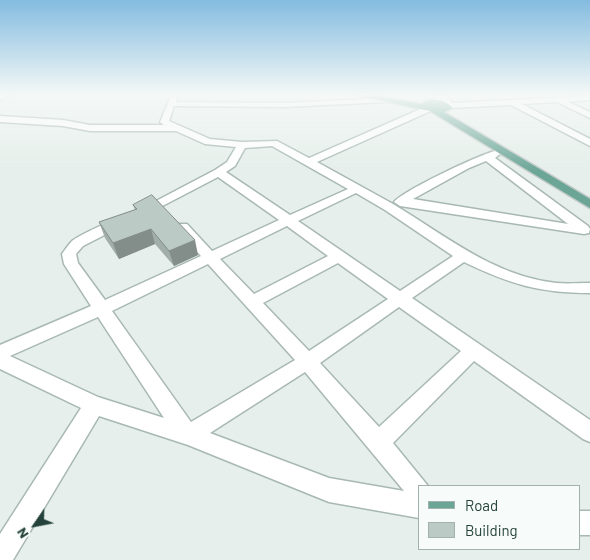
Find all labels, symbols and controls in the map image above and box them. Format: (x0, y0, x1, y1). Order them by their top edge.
legend (418, 485, 580, 550)
text: Road (465, 496, 498, 514)
north arrow (10, 500, 60, 550)
text: Building (465, 521, 518, 539)
text: N (12, 525, 32, 542)

